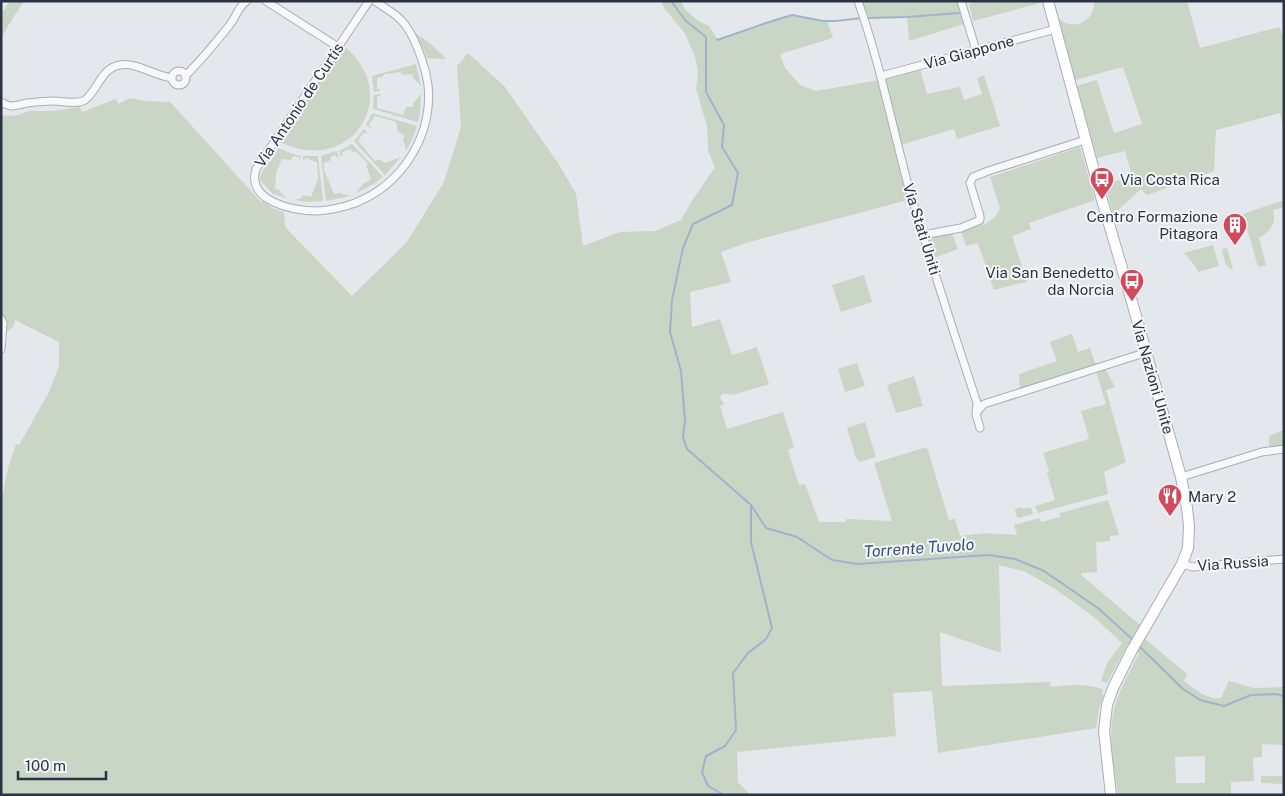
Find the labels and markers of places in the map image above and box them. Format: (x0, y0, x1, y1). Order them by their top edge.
bus stop icon: Via Costa Rica (1089, 166, 1115, 200)
place label: Via Costa Rica (1120, 171, 1220, 188)
place label: Centro Formazione Pitagora (1086, 208, 1218, 242)
building icon: Centro Formazione Pitagora (1222, 212, 1248, 246)
place label: Via San Benedetto da Norcia (986, 264, 1114, 298)
bus stop icon: Via San Benedetto da Norcia (1119, 268, 1145, 302)
restaurant icon: Mary 2 (1157, 483, 1183, 517)
place label: Mary 2 (1188, 488, 1236, 505)

